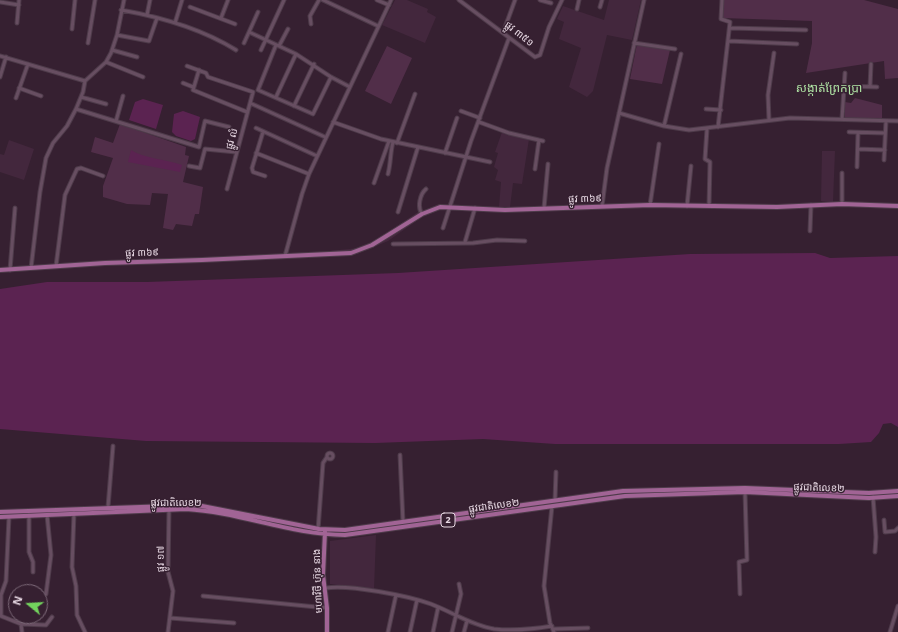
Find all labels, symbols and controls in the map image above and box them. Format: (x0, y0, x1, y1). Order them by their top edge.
street label: ផ្លូវ ៣៥១ (502, 19, 536, 49)
district label: សង្កាត់ព្រែកប្រា (796, 82, 862, 96)
street label: ផ្លូវ លំ (223, 127, 241, 151)
street label: ផ្លូវ ៣៦៩ (568, 192, 602, 206)
street label: ផ្លូវ ៣៦៩ (125, 246, 159, 260)
street label: ផ្លូវជាតិលេខ២ (793, 481, 845, 495)
street label: ផ្លូវជាតិលេខ២ (468, 496, 520, 516)
street label: ផ្លូវជាតិលេខ២ (150, 497, 202, 509)
road number: 2 (441, 513, 455, 527)
street label: ផ្លូវ ១៧ (155, 546, 167, 572)
street label: មហាវិថី ហ៊ុន នាង (311, 549, 325, 613)
north arrow (8, 584, 48, 624)
text: N (9, 594, 26, 607)

